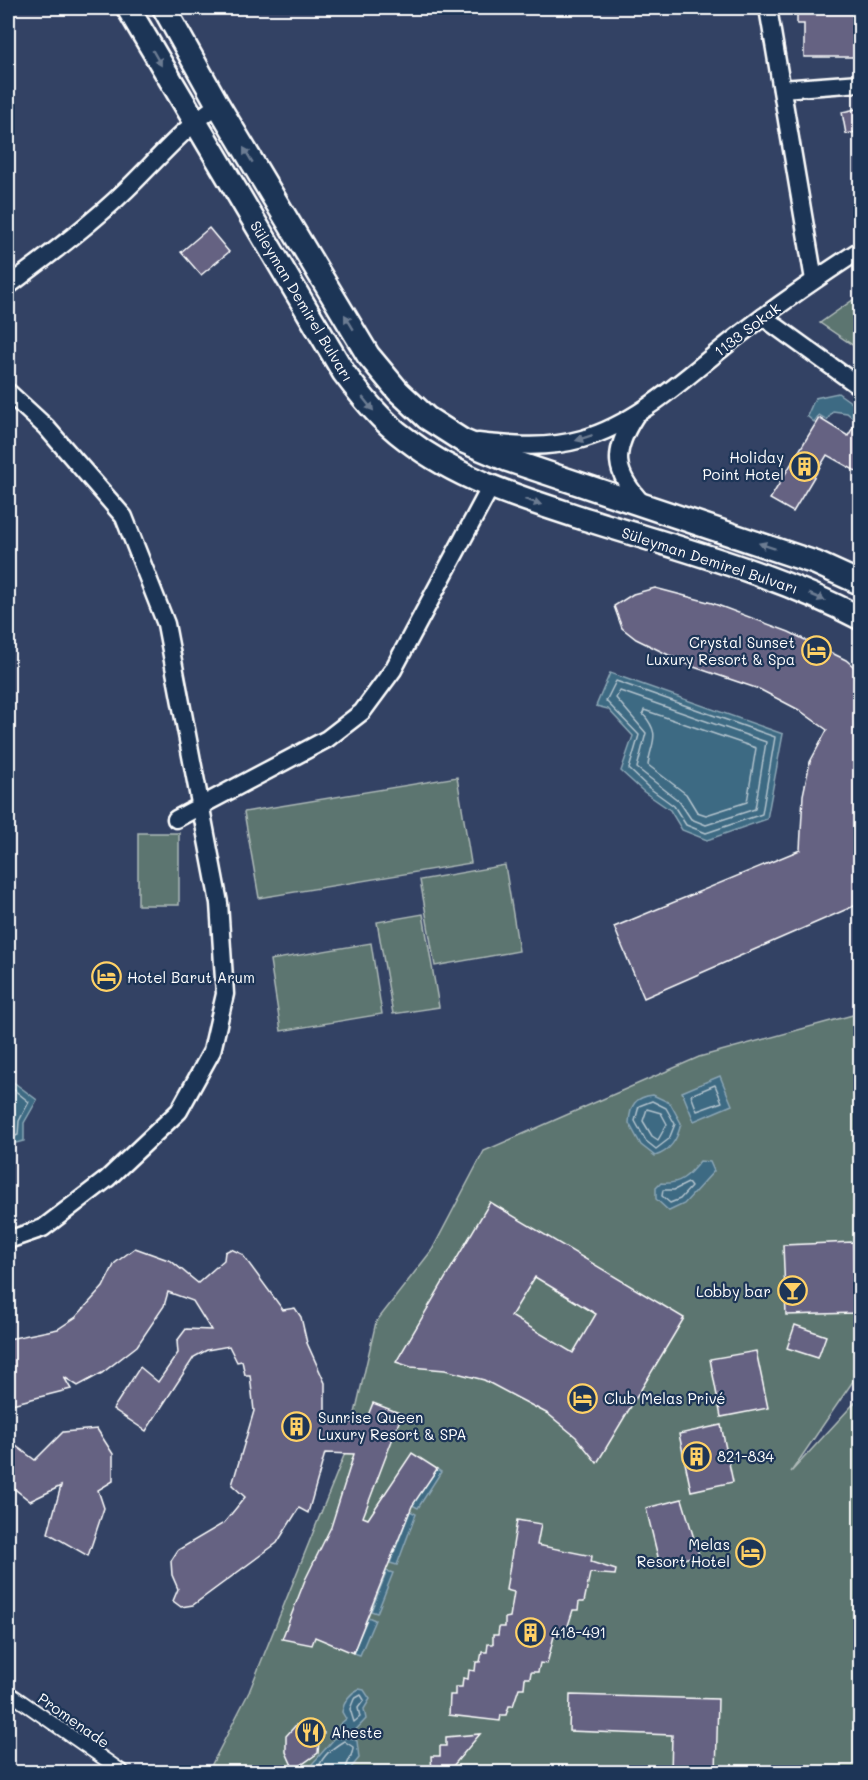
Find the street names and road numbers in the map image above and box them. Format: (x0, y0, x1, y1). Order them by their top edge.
street label: Süleyman Demirel Bulvarı (246, 217, 358, 385)
street label: 1133 Sokak (710, 297, 784, 361)
street label: Süleyman Demirel Bulvarı (619, 522, 801, 598)
street label: Promenade (34, 1688, 114, 1752)

